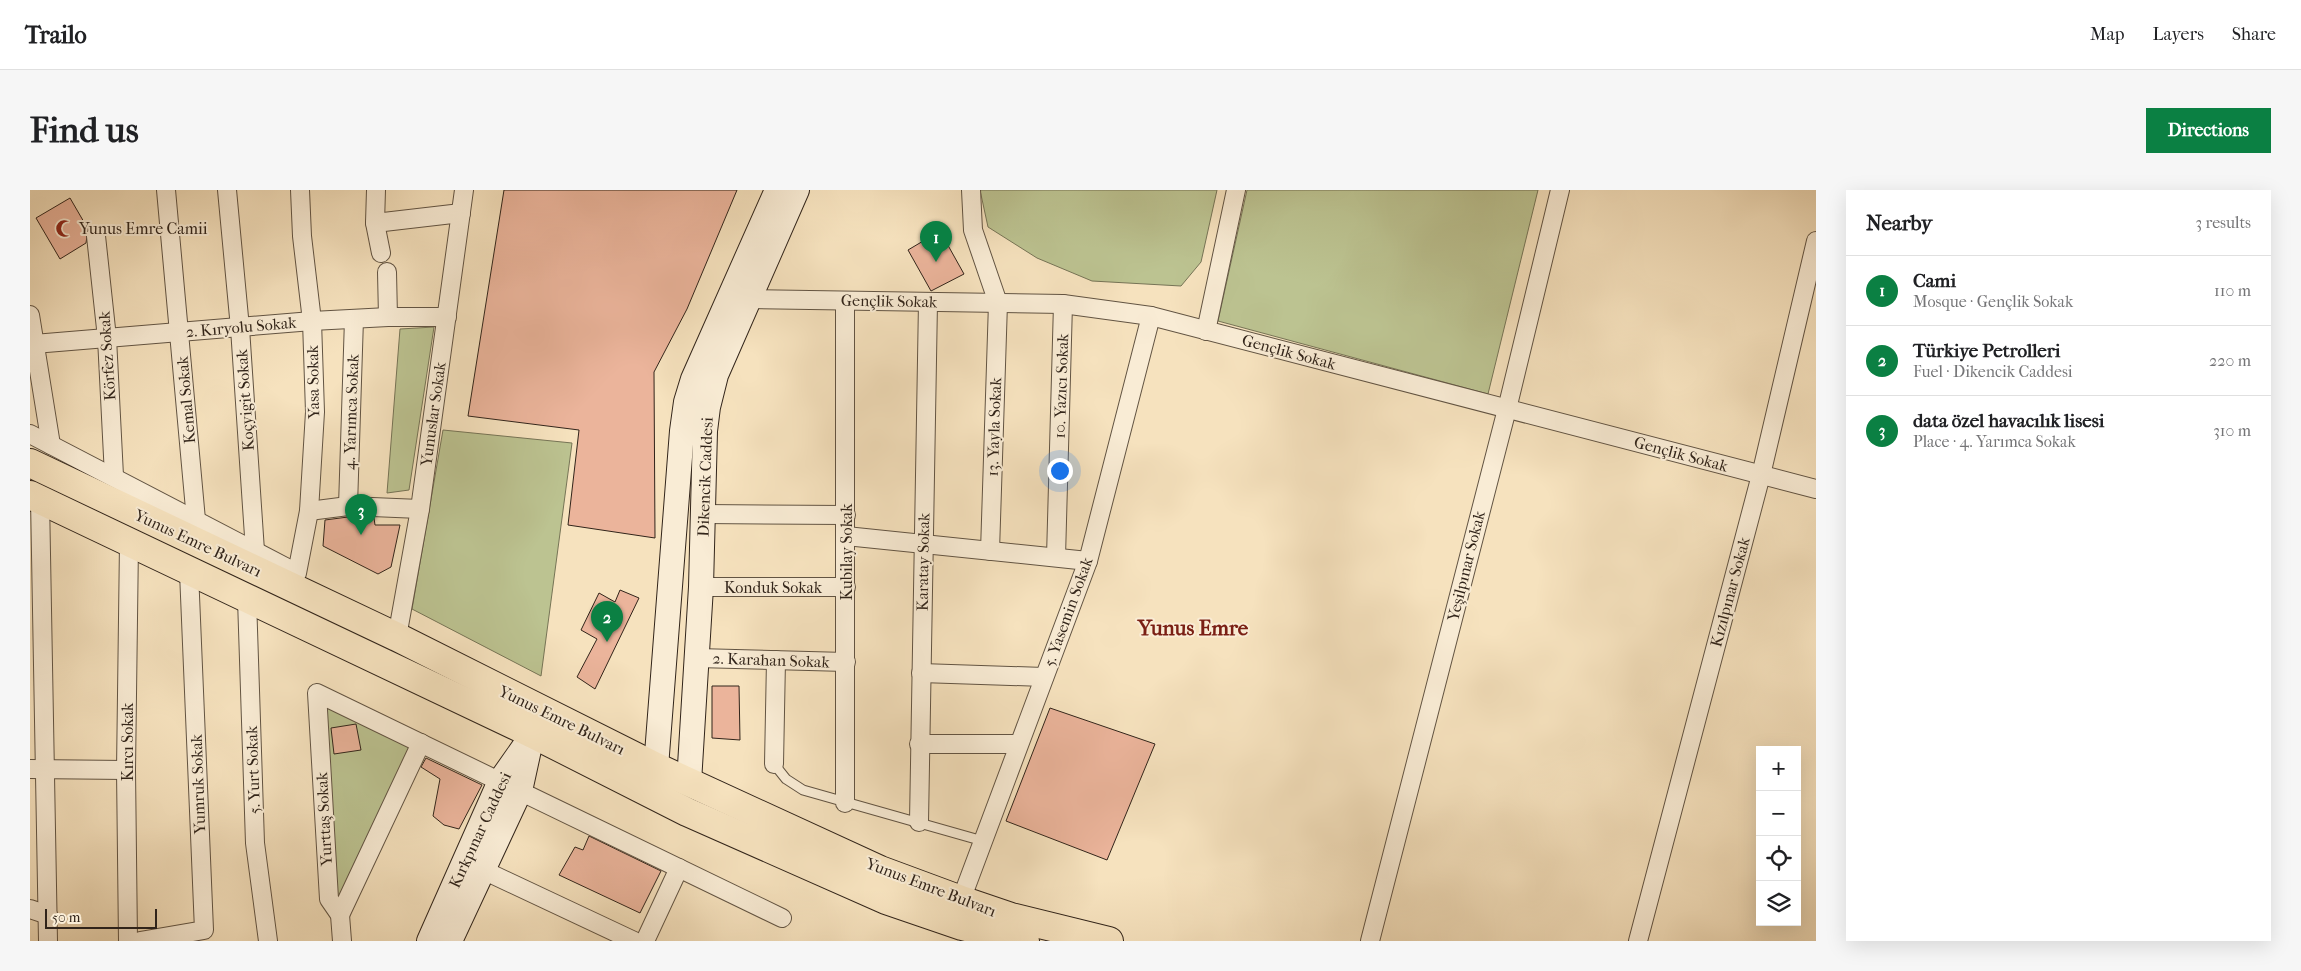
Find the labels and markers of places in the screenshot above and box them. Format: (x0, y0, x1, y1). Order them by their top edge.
mosque icon: Yunus Emre Camii (55, 218, 75, 238)
place label: Yunus Emre Camii (78, 219, 208, 238)
pin: 1 (920, 221, 952, 262)
pin: 3 (345, 494, 377, 535)
pin: 2 (591, 601, 623, 642)

